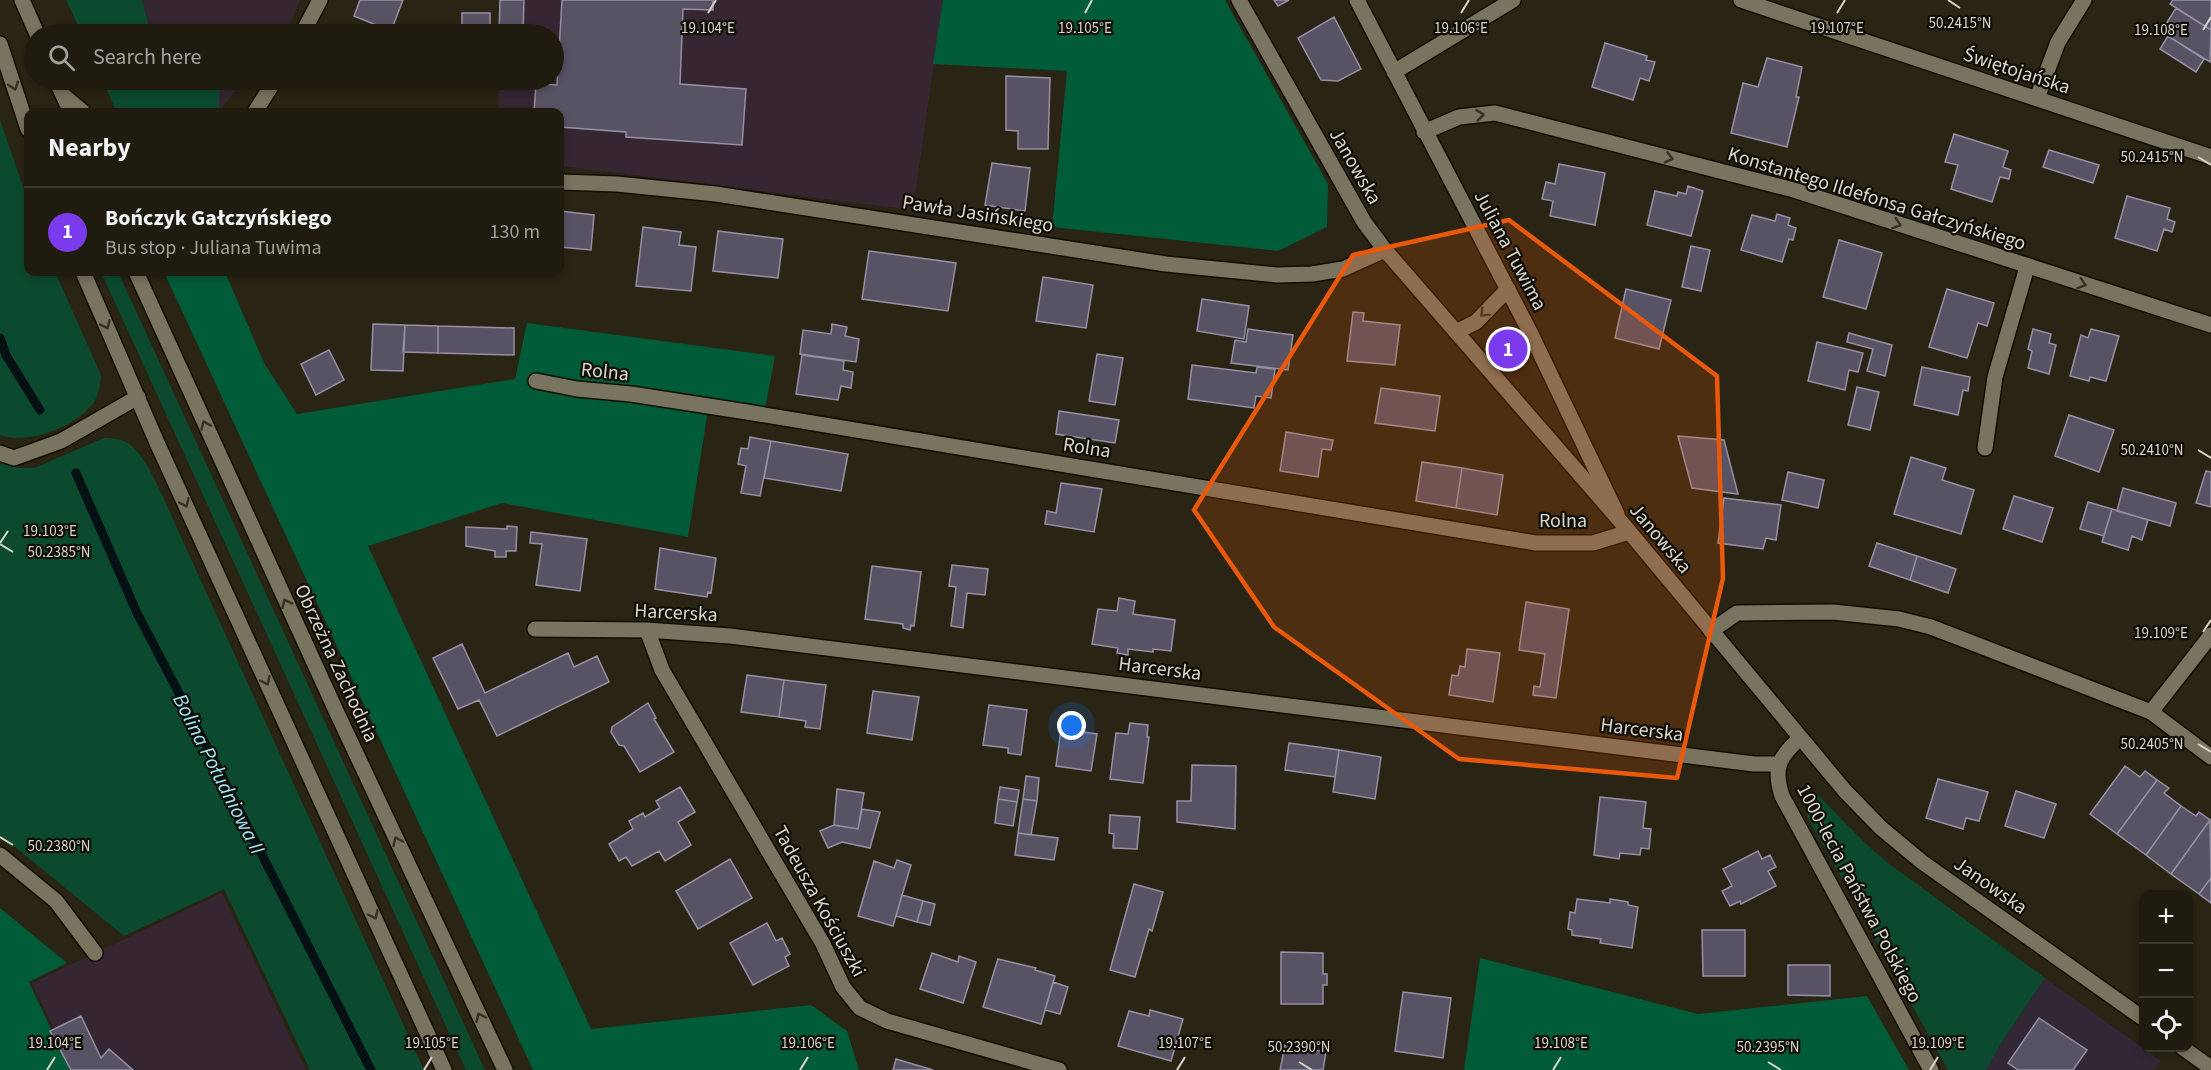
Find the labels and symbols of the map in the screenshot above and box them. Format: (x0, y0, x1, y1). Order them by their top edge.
text: 50.2415°N (1928, 13, 1992, 34)
text: 19.104°E (681, 18, 735, 39)
text: 19.105°E (1058, 18, 1112, 39)
text: 19.106°E (1434, 18, 1488, 39)
text: 19.107°E (1810, 18, 1864, 39)
text: 19.108°E (2134, 20, 2188, 41)
street label: Świętojańska (1960, 40, 2074, 101)
one-way arrow (7, 81, 20, 91)
one-way arrow (1475, 109, 1484, 121)
street label: Janowska (1322, 123, 1388, 210)
street label: Konstantego Ildefonsa Gałczyńskiego (1724, 140, 2029, 258)
text: 50.2415°N (2120, 147, 2184, 168)
one-way arrow (1664, 150, 1674, 163)
street label: Juliana Tuwima (1467, 186, 1554, 315)
street label: Pawła Jasińskiego (900, 188, 1055, 240)
one-way arrow (1891, 216, 1901, 229)
one-way arrow (2076, 277, 2087, 289)
one-way arrow (1480, 307, 1491, 317)
one-way arrow (99, 319, 111, 330)
pin: 1 (1488, 326, 1528, 372)
street label: Rolna (579, 356, 630, 388)
one-way arrow (201, 421, 213, 432)
street label: Rolna (1061, 430, 1113, 466)
text: 50.2410°N (2120, 440, 2184, 461)
one-way arrow (178, 497, 190, 508)
street label: Janowska (1623, 497, 1698, 580)
street label: Rolna (1539, 507, 1587, 535)
text: 19.103°E (23, 521, 77, 542)
text: 50.2385°N (27, 542, 91, 563)
street label: Obrzeżna Zachodnia (287, 580, 385, 747)
street label: Harcerska (634, 597, 718, 629)
one-way arrow (282, 598, 294, 609)
text: 19.109°E (2134, 623, 2188, 644)
street label: Harcerska (1117, 650, 1203, 688)
one-way arrow (259, 674, 271, 685)
water label: Bolina Południowa II (165, 688, 273, 860)
your location (1057, 711, 1086, 740)
street label: Harcerska (1599, 711, 1685, 749)
text: 50.2405°N (2120, 734, 2184, 755)
street label: 1000-lecia Państwa Polskiego (1789, 779, 1929, 1008)
street label: Tadeusza Kościuszki (766, 821, 872, 982)
text: 50.2380°N (27, 836, 91, 857)
one-way arrow (392, 836, 404, 847)
street label: Janowska (1948, 850, 2033, 921)
one-way arrow (366, 909, 378, 920)
one-way arrow (475, 1013, 487, 1024)
text: 19.104°E (28, 1033, 82, 1054)
text: 19.105°E (405, 1033, 459, 1054)
text: 19.106°E (781, 1033, 835, 1054)
text: 19.107°E (1158, 1033, 1212, 1054)
text: 19.108°E (1534, 1033, 1588, 1054)
text: 19.109°E (1911, 1033, 1965, 1054)
text: 50.2390°N (1267, 1037, 1331, 1058)
text: 50.2395°N (1736, 1037, 1800, 1058)

